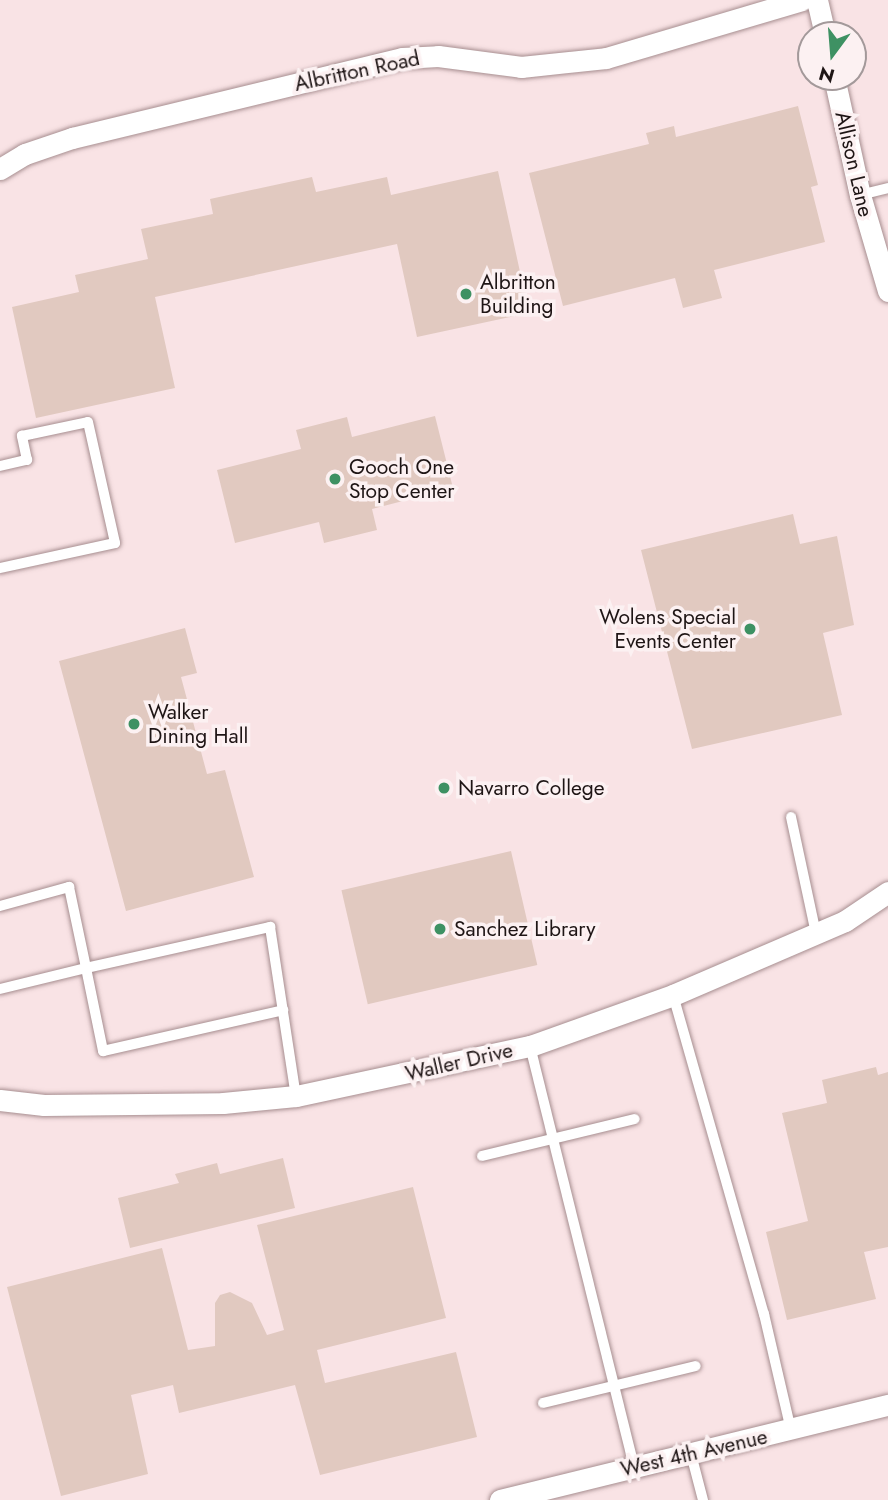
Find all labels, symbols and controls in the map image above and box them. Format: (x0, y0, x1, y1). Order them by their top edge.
north arrow (797, 21, 867, 91)
street label: Albritton Road (292, 45, 422, 97)
text: N (816, 60, 838, 90)
street label: Allison Lane (830, 109, 878, 219)
place label: Albritton Building (480, 269, 556, 319)
marker: Albritton Building (458, 286, 474, 302)
place label: Gooch One Stop Center (349, 454, 455, 504)
marker: Gooch One Stop Center (327, 471, 343, 487)
place label: Wolens Special Events Center (599, 604, 736, 654)
marker: Wolens Special Events Center (742, 621, 758, 637)
place label: Walker Dining Hall (148, 699, 248, 749)
marker: Walker Dining Hall (126, 716, 142, 732)
place label: Navarro College (458, 775, 605, 801)
marker: Navarro College (436, 780, 452, 796)
place label: Sanchez Library (454, 916, 595, 942)
marker: Sanchez Library (432, 921, 448, 937)
street label: Waller Drive (403, 1037, 515, 1087)
street label: West 4th Avenue (618, 1424, 770, 1482)

